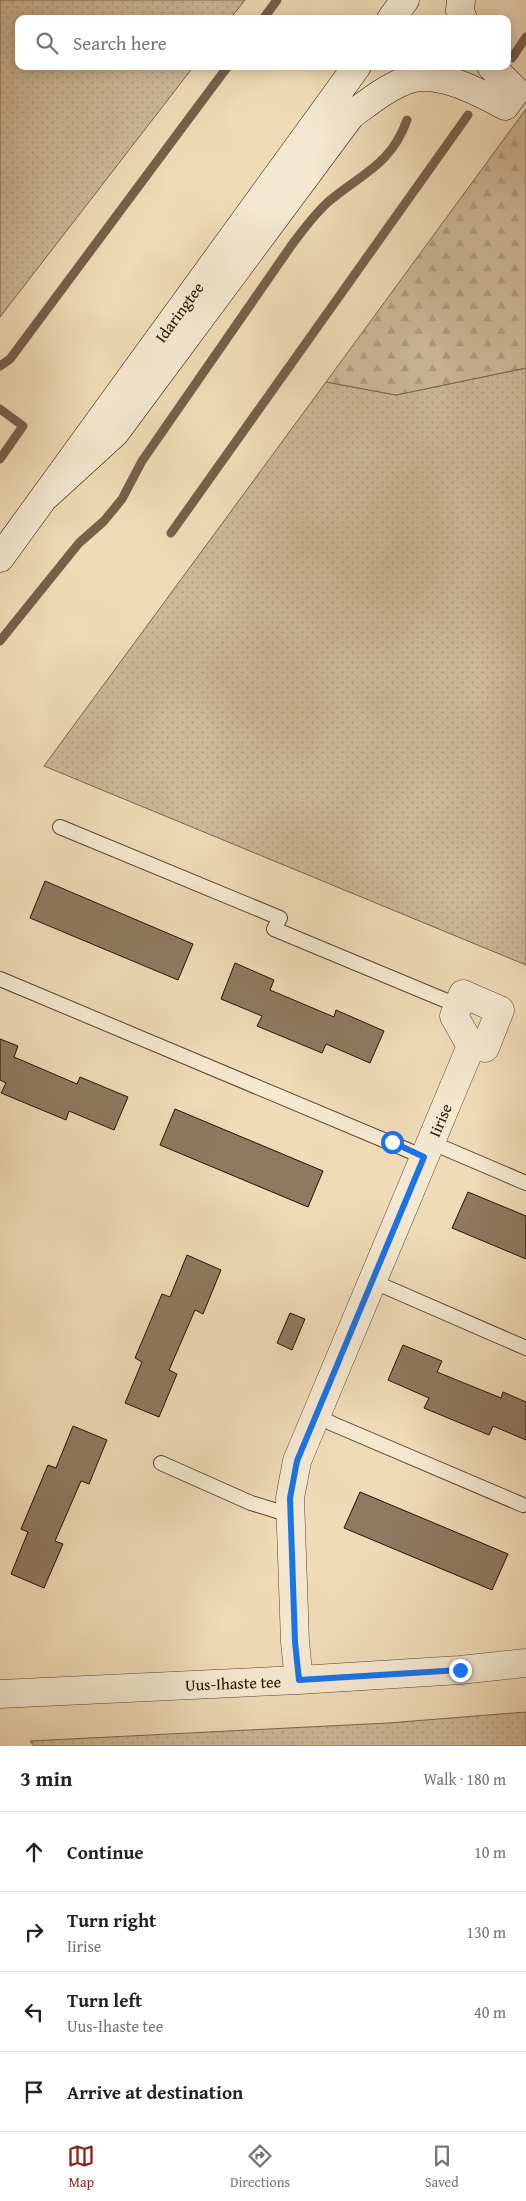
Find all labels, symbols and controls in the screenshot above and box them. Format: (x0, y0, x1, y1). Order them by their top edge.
search box (15, 15, 511, 70)
icon: search (33, 29, 61, 57)
text: Search here (73, 29, 167, 57)
street label: Idaringtee (149, 277, 209, 347)
street label: Iirise (422, 1099, 458, 1141)
route start (381, 1131, 404, 1154)
route end (449, 1659, 472, 1682)
street label: Uus-Ihaste tee (185, 1669, 281, 1697)
text: 3 min (20, 1763, 72, 1794)
text: Walk · 180 m (423, 1767, 506, 1791)
icon: ahead (20, 1838, 48, 1866)
text: Continue (67, 1838, 144, 1866)
text: 10 m (474, 1840, 506, 1864)
text: Turn right (67, 1906, 156, 1934)
icon: right (20, 1918, 48, 1946)
text: 130 m (466, 1920, 506, 1944)
text: Iirise (67, 1934, 101, 1958)
text: Turn left (67, 1986, 142, 2014)
icon: left (20, 1998, 48, 2026)
text: 40 m (474, 2000, 506, 2024)
text: Uus-Ihaste tee (67, 2014, 163, 2038)
icon: arrive (20, 2078, 48, 2106)
text: Arrive at destination (67, 2078, 243, 2106)
tab: Map (67, 2142, 95, 2192)
tab: Directions (230, 2142, 290, 2192)
tab: Saved (425, 2142, 459, 2192)

